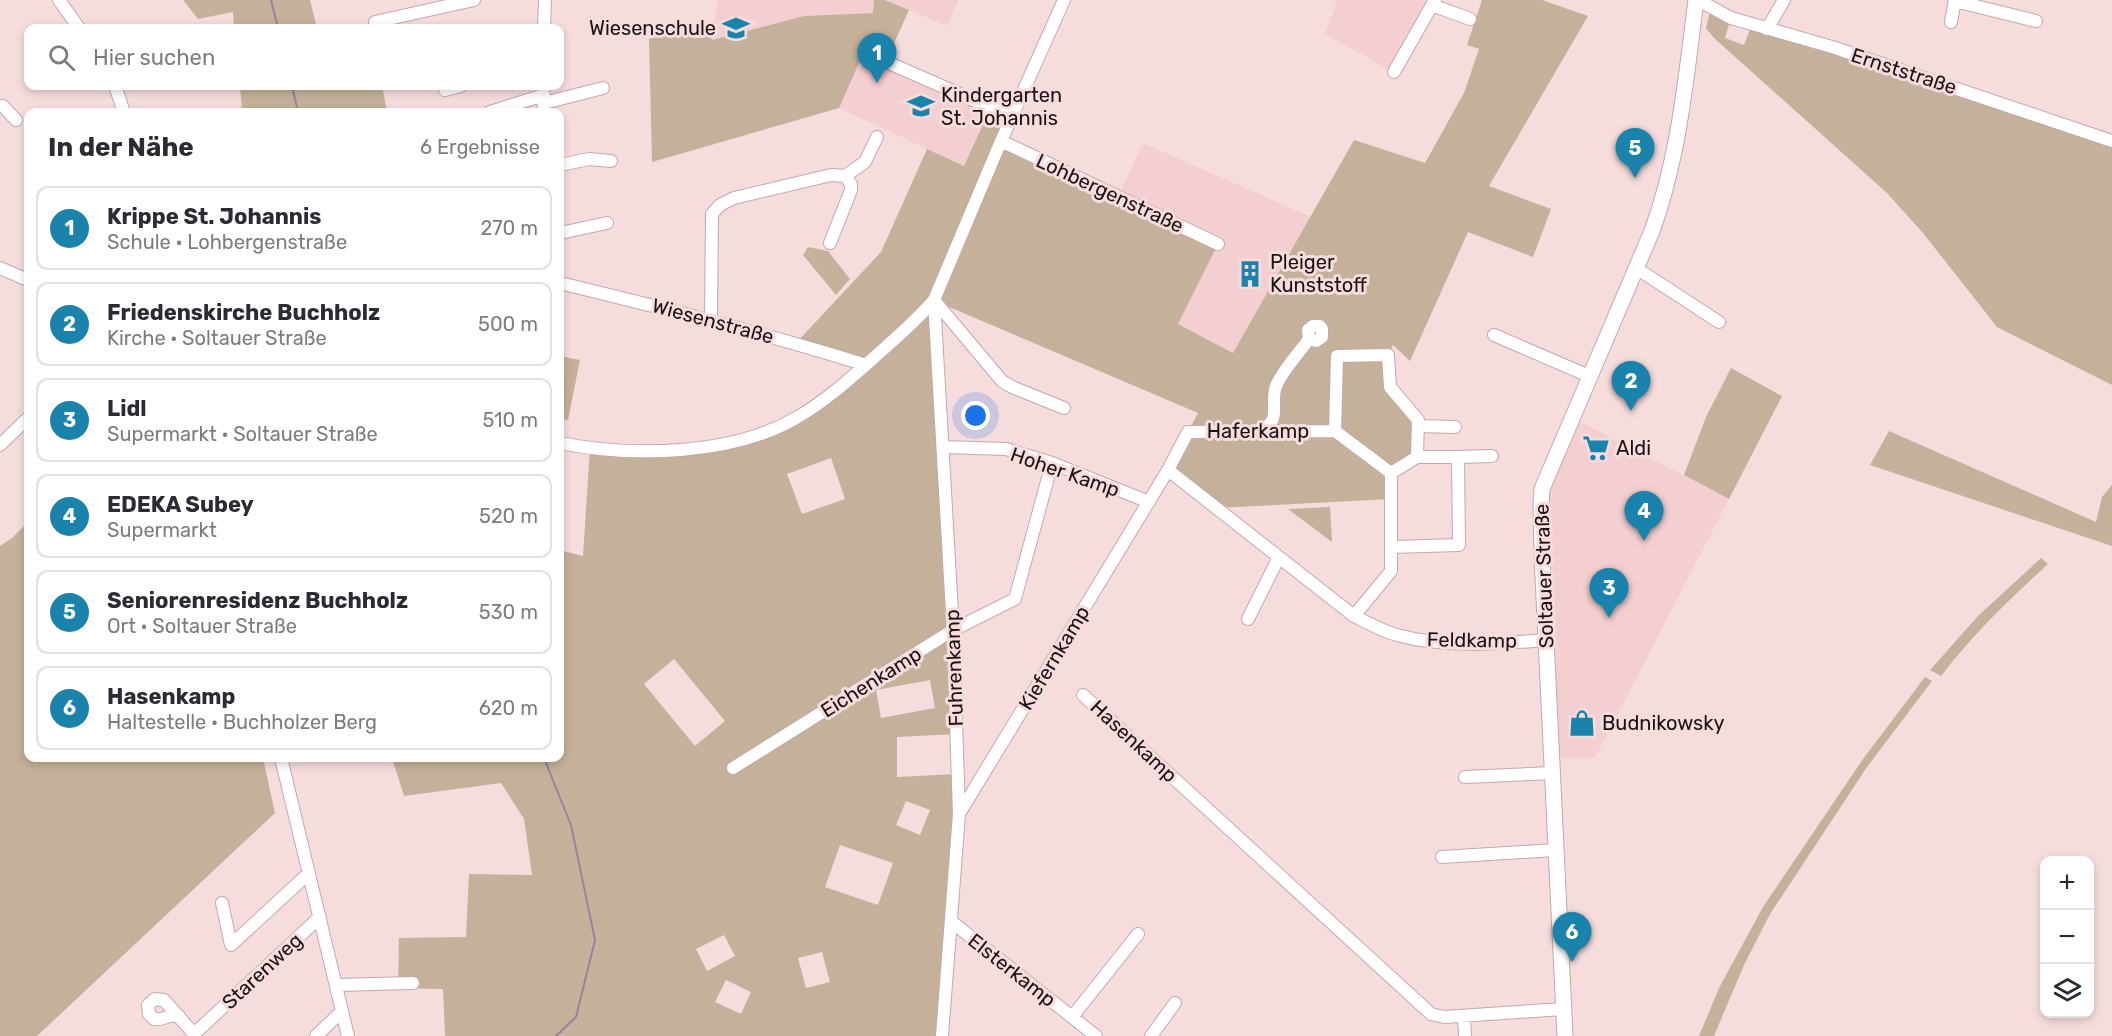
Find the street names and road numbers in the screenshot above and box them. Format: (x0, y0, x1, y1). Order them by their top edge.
street label: Ernststraße (1848, 43, 1960, 99)
street label: Lohbergenstraße (1032, 148, 1188, 238)
street label: Wiesenstraße (650, 293, 776, 349)
street label: Haferkamp (1207, 419, 1309, 443)
street label: Hoher Kamp (1007, 442, 1123, 502)
street label: Soltauer Straße (1529, 503, 1559, 649)
street label: Kiefernkamp (1014, 602, 1094, 714)
street label: Fuhrenkamp (940, 609, 968, 727)
street label: Feldkamp (1427, 627, 1517, 653)
street label: Eichenkamp (816, 642, 926, 722)
street label: Hasenkamp (1086, 695, 1182, 787)
street label: Starenweg (217, 928, 307, 1014)
street label: Elsterkamp (963, 928, 1061, 1012)

